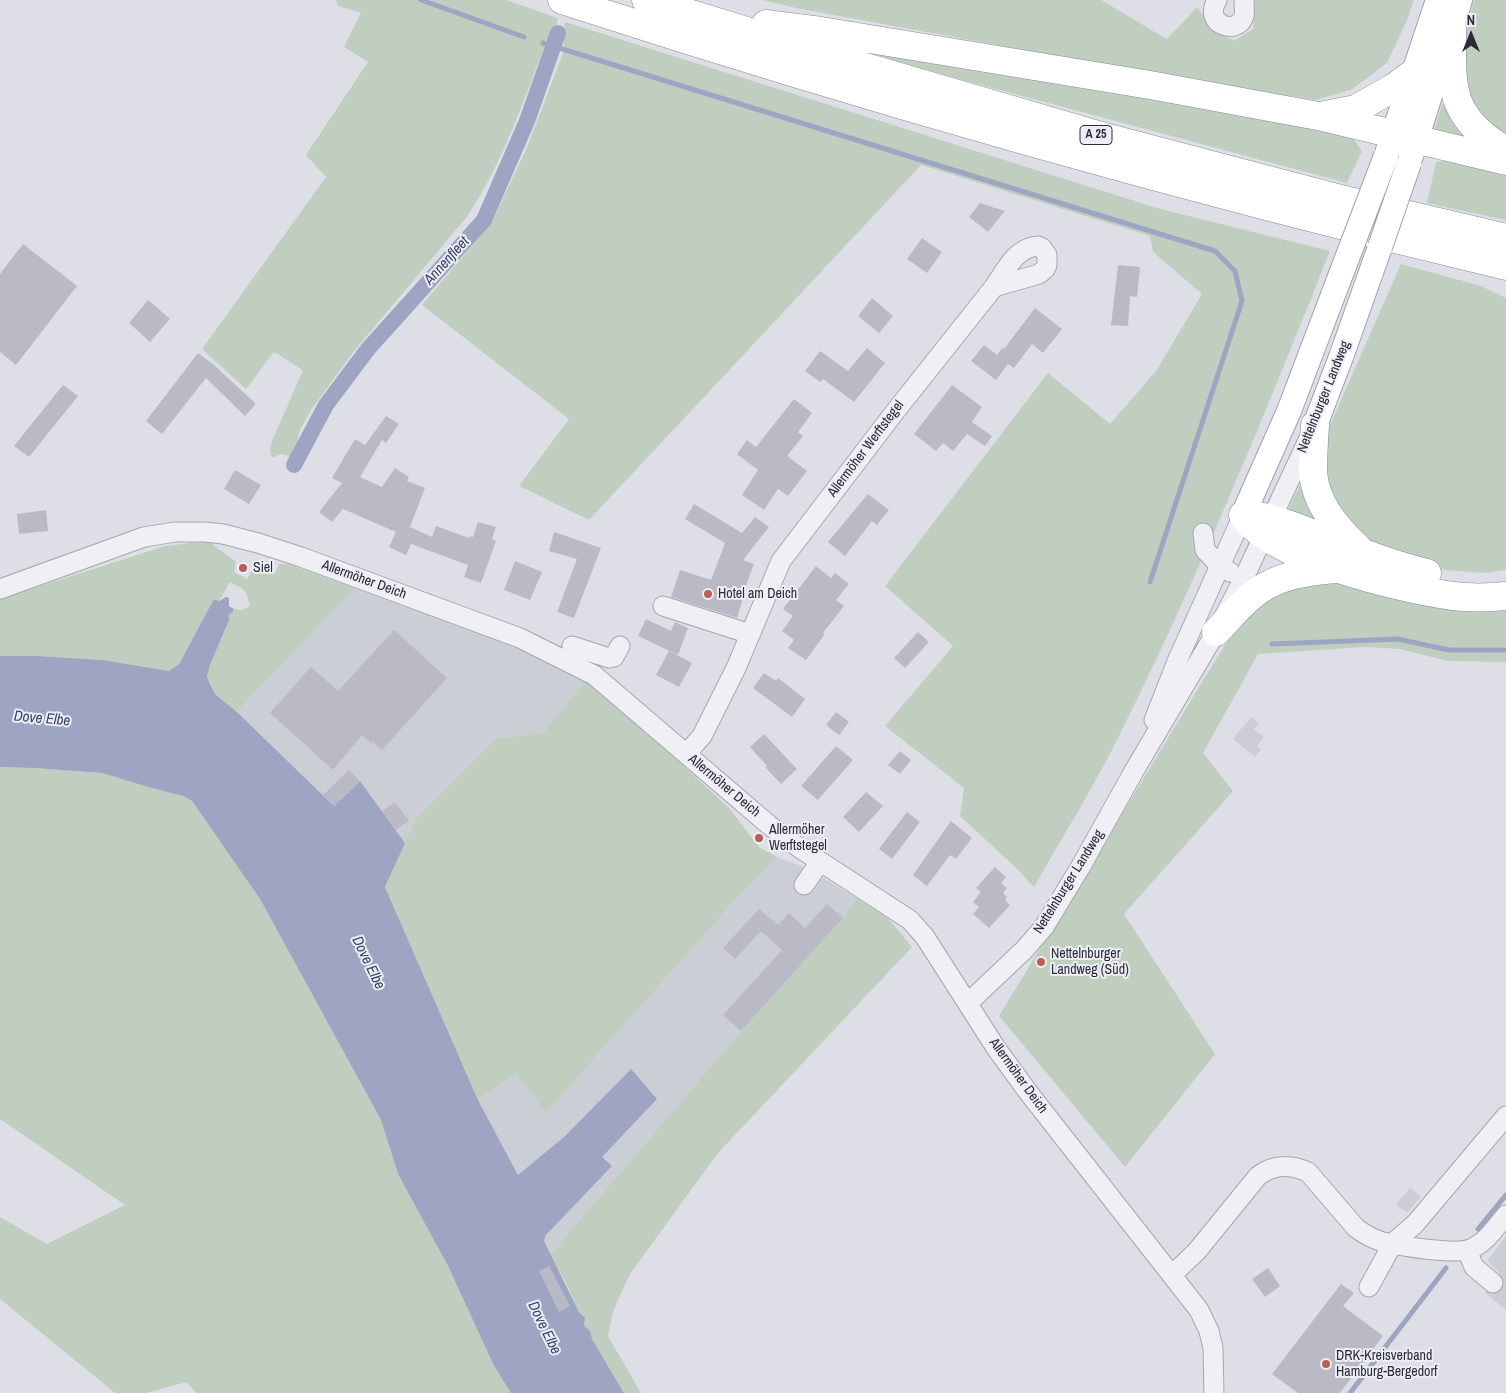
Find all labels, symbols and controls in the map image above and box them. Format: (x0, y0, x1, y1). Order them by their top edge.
north arrow (1446, 10, 1496, 60)
text: N (1467, 11, 1475, 29)
road number: A 25 (1080, 126, 1112, 144)
water label: Annenfleet (421, 233, 473, 289)
street label: Nettelnburger Landweg (1294, 339, 1354, 455)
street label: Allermöher Werftstegel (824, 397, 908, 501)
street label: Allermöher Deich (319, 557, 409, 603)
place label: Siel (253, 560, 273, 576)
marker: Siel (237, 562, 249, 574)
place label: Hotel am Deich (718, 586, 797, 602)
marker: Hotel am Deich (702, 588, 714, 600)
water label: Dove Elbe (13, 708, 71, 730)
street label: Allermöher Deich (685, 751, 763, 821)
place label: Allermöher Werftstegel (769, 822, 827, 854)
street label: Nettelnburger Landweg (1030, 827, 1108, 937)
marker: Allermöher Werftstegel (753, 832, 765, 844)
water label: Dove Elbe (347, 934, 389, 992)
place label: Nettelnburger Landweg (Süd) (1051, 946, 1129, 979)
marker: Nettelnburger Landweg (Süd) (1035, 956, 1047, 968)
street label: Allermöher Deich (985, 1035, 1051, 1117)
water label: Dove Elbe (523, 1299, 565, 1357)
place label: DRK-Kreisverband Hamburg-Bergedorf (1336, 1348, 1437, 1380)
marker: DRK-Kreisverband Hamburg-Bergedorf (1320, 1358, 1332, 1370)

